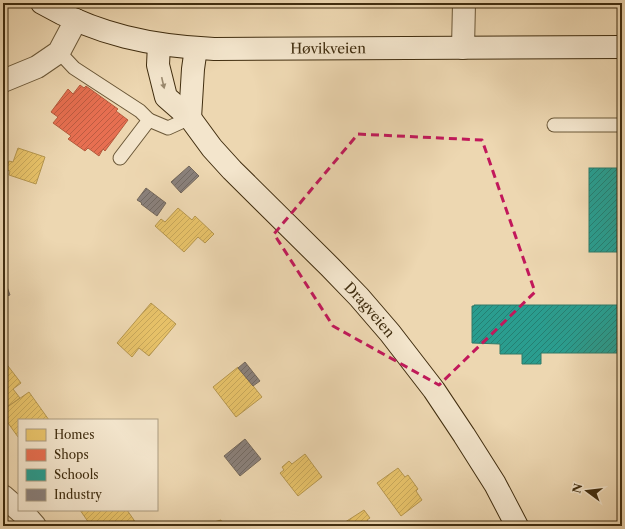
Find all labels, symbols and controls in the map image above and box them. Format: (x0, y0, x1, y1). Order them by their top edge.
street label: Høvikveien (290, 39, 366, 58)
one-way arrow (160, 77, 166, 89)
street label: Dragveien (340, 278, 399, 341)
legend (18, 419, 158, 511)
text: Homes (54, 427, 94, 442)
text: Shops (54, 447, 89, 462)
text: Schools (54, 467, 99, 482)
north arrow (567, 471, 607, 511)
text: N (569, 482, 585, 495)
text: Industry (54, 487, 102, 502)

